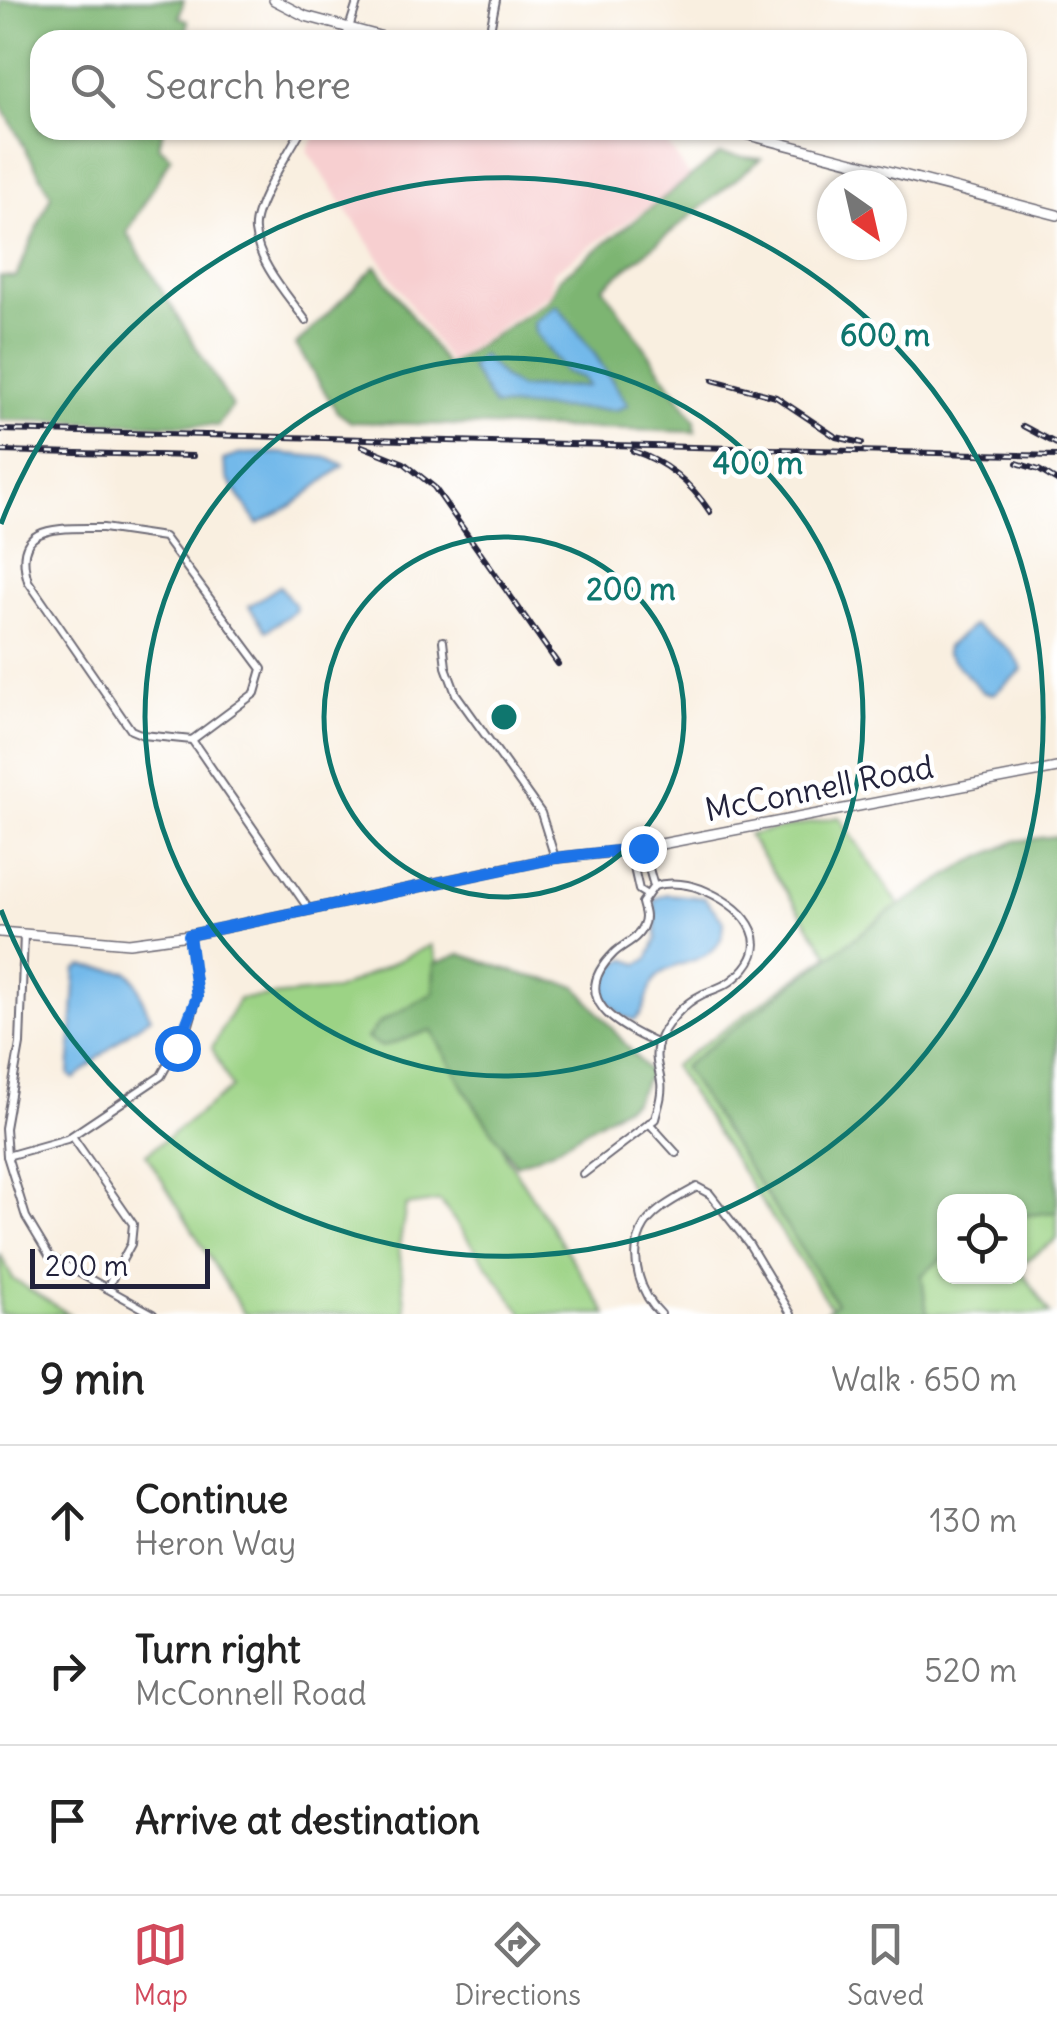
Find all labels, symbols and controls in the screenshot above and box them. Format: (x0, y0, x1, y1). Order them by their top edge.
search box (30, 30, 1027, 140)
icon: search (65, 58, 120, 113)
text: Search here (145, 62, 351, 109)
north arrow (817, 170, 907, 260)
text: 600 m (840, 316, 930, 354)
text: 400 m (713, 444, 803, 482)
text: 200 m (586, 570, 676, 608)
centre of rings (486, 699, 522, 735)
street label: McConnell Road (701, 746, 937, 830)
route end (621, 826, 667, 872)
route start (155, 1026, 201, 1072)
map controls (937, 1194, 1027, 1284)
button: locate (937, 1194, 1027, 1284)
scale bar (30, 1244, 210, 1288)
text: 200 m (45, 1248, 128, 1284)
text: 9 min (40, 1353, 145, 1405)
text: Walk · 650 m (831, 1359, 1017, 1400)
text: Continue (135, 1476, 288, 1523)
icon: ahead (40, 1493, 95, 1548)
text: 130 m (929, 1500, 1017, 1541)
text: Heron Way (135, 1523, 296, 1564)
text: Turn right (135, 1626, 301, 1673)
icon: right (40, 1643, 95, 1698)
text: 520 m (924, 1650, 1017, 1691)
text: McConnell Road (135, 1673, 367, 1714)
icon: arrive (40, 1793, 95, 1848)
text: Arrive at destination (135, 1797, 480, 1844)
tab: Map (133, 1917, 188, 2013)
tab: Directions (454, 1917, 581, 2013)
tab: Saved (847, 1917, 924, 2013)

